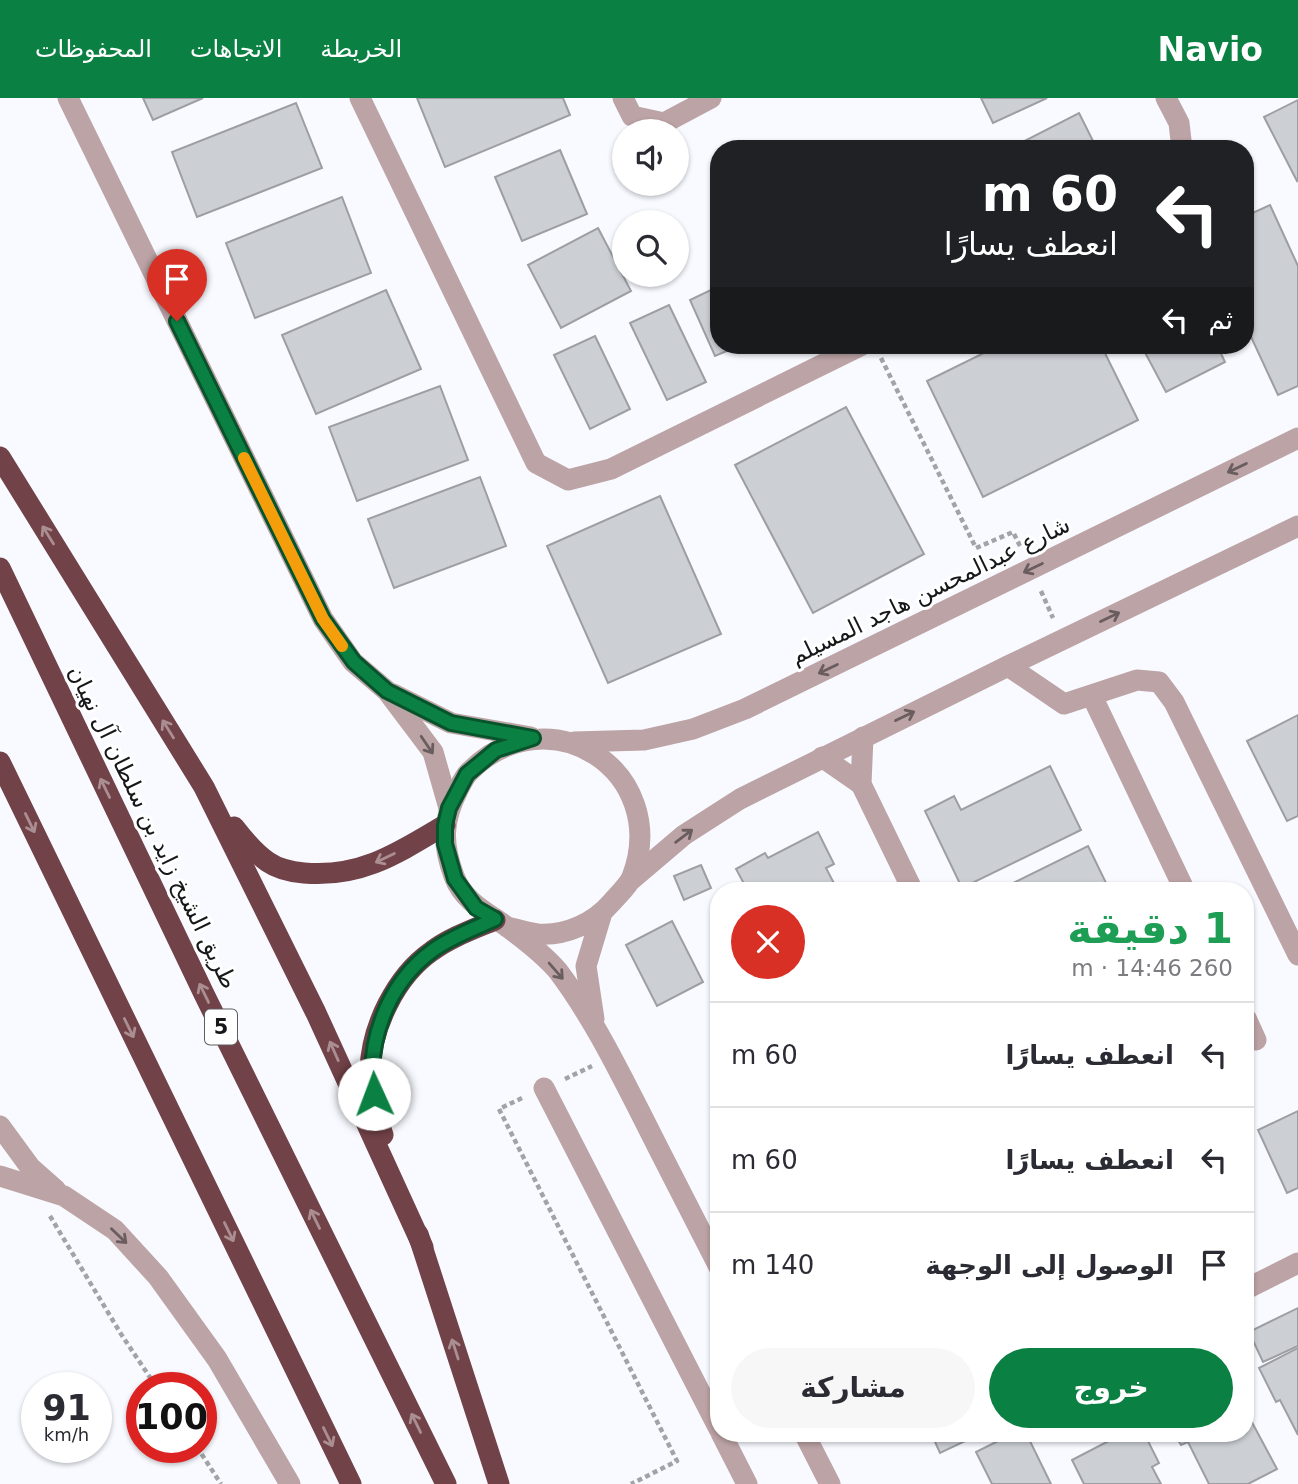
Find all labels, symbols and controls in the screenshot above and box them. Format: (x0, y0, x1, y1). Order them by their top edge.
text: Navio (1158, 30, 1263, 69)
text: المحفوظات (35, 35, 152, 63)
text: الاتجاهات (190, 35, 282, 63)
text: الخريطة (320, 35, 402, 63)
map controls (612, 119, 689, 287)
button: sound (612, 119, 689, 196)
text: 60 m (982, 166, 1118, 223)
icon: left (1142, 168, 1233, 259)
button: search (612, 210, 689, 287)
text: انعطف يسارًا (944, 225, 1118, 263)
pin (147, 249, 207, 321)
icon: arrive (158, 260, 196, 298)
icon: left (1156, 301, 1194, 339)
text: ثم (1208, 305, 1233, 335)
one-way arrow (1227, 462, 1248, 475)
street label: شارع عبدالمحسن هاجد المسيلم (786, 511, 1074, 670)
one-way arrow (41, 526, 55, 546)
one-way arrow (1023, 562, 1044, 576)
one-way arrow (1099, 609, 1120, 622)
street label: طريق الشيخ زايد بن سلطان آل نهيان (62, 661, 244, 993)
one-way arrow (818, 662, 839, 676)
one-way arrow (894, 709, 915, 723)
one-way arrow (160, 719, 174, 739)
one-way arrow (420, 735, 434, 754)
one-way arrow (98, 778, 112, 799)
one-way arrow (23, 812, 37, 833)
one-way arrow (674, 829, 693, 844)
one-way arrow (375, 852, 396, 865)
text: 1 دقيقة (1067, 904, 1233, 953)
button: close (731, 905, 805, 979)
text: 260 m · 14:46 (1071, 955, 1233, 981)
one-way arrow (548, 962, 564, 980)
one-way arrow (197, 983, 210, 1004)
road number: 5 (205, 1010, 237, 1044)
one-way arrow (123, 1017, 137, 1038)
icon: left (1195, 1036, 1233, 1074)
text: 60 m (731, 1040, 798, 1070)
text: انعطف يسارًا (1005, 1040, 1174, 1070)
one-way arrow (327, 1041, 340, 1062)
position arrow (337, 1057, 411, 1131)
icon: left (1195, 1141, 1233, 1179)
text: 60 m (731, 1145, 798, 1175)
text: انعطف يسارًا (1005, 1145, 1174, 1175)
one-way arrow (308, 1209, 322, 1230)
one-way arrow (223, 1221, 236, 1242)
one-way arrow (110, 1227, 127, 1244)
icon: arrive (1195, 1246, 1233, 1284)
text: 140 m (731, 1250, 814, 1280)
text: الوصول إلى الوجهة (925, 1250, 1174, 1280)
one-way arrow (448, 1338, 461, 1360)
button: مشاركة (731, 1348, 975, 1428)
button: خروج (989, 1348, 1233, 1428)
speed limit sign: 100 (126, 1372, 217, 1463)
text: 91 (42, 1388, 91, 1428)
one-way arrow (409, 1413, 422, 1434)
text: km/h (44, 1424, 89, 1445)
one-way arrow (322, 1426, 336, 1447)

